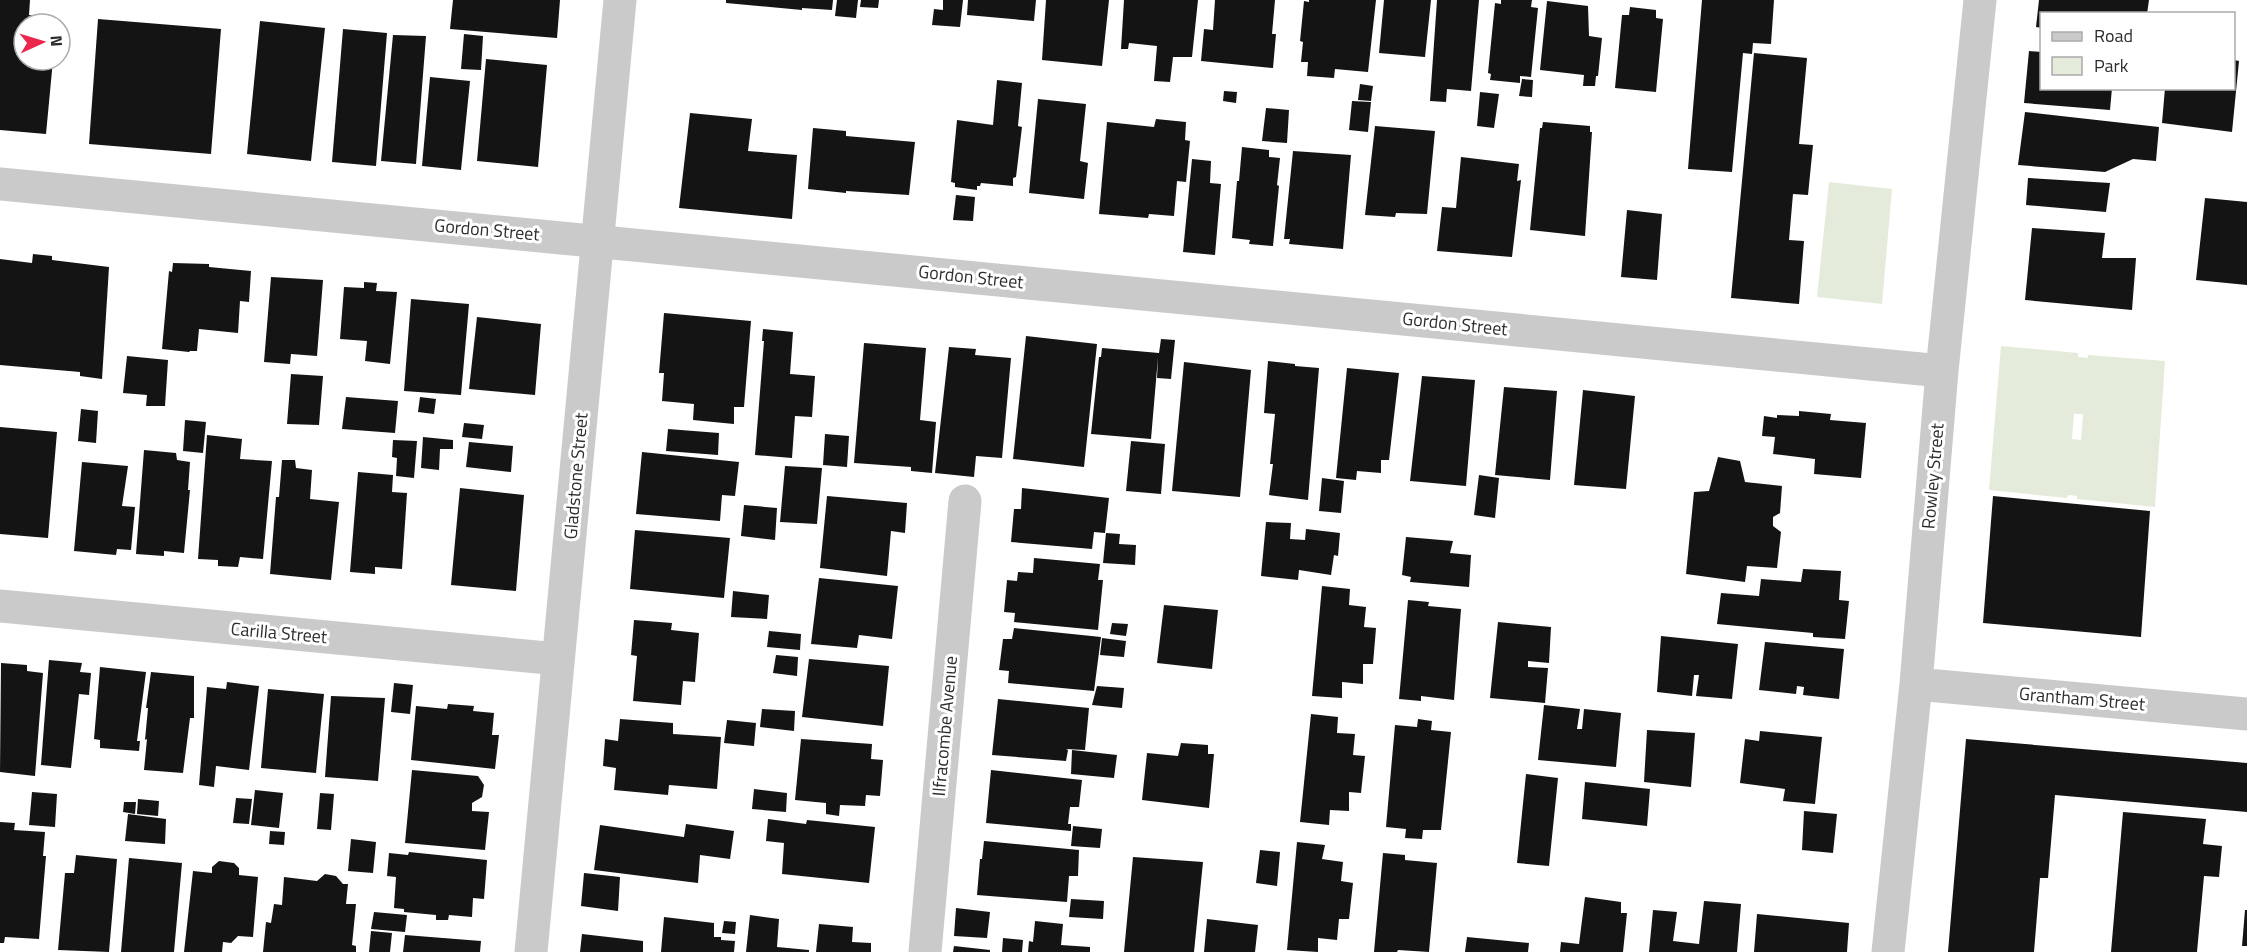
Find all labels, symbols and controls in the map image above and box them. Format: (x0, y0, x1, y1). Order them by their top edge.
north arrow (12, 12, 72, 72)
legend (2040, 12, 2235, 90)
text: Road (2094, 22, 2133, 49)
text: N (45, 35, 69, 47)
text: Park (2094, 52, 2129, 79)
street label: Gordon Street (433, 211, 542, 248)
street label: Gordon Street (917, 258, 1026, 296)
street label: Gordon Street (1401, 305, 1510, 343)
street label: Gladstone Street (557, 411, 595, 540)
street label: Rowley Street (1914, 421, 1951, 530)
street label: Carilla Street (230, 615, 329, 650)
street label: Ilfracombe Avenue (925, 655, 964, 797)
street label: Grantham Street (2018, 680, 2147, 718)

